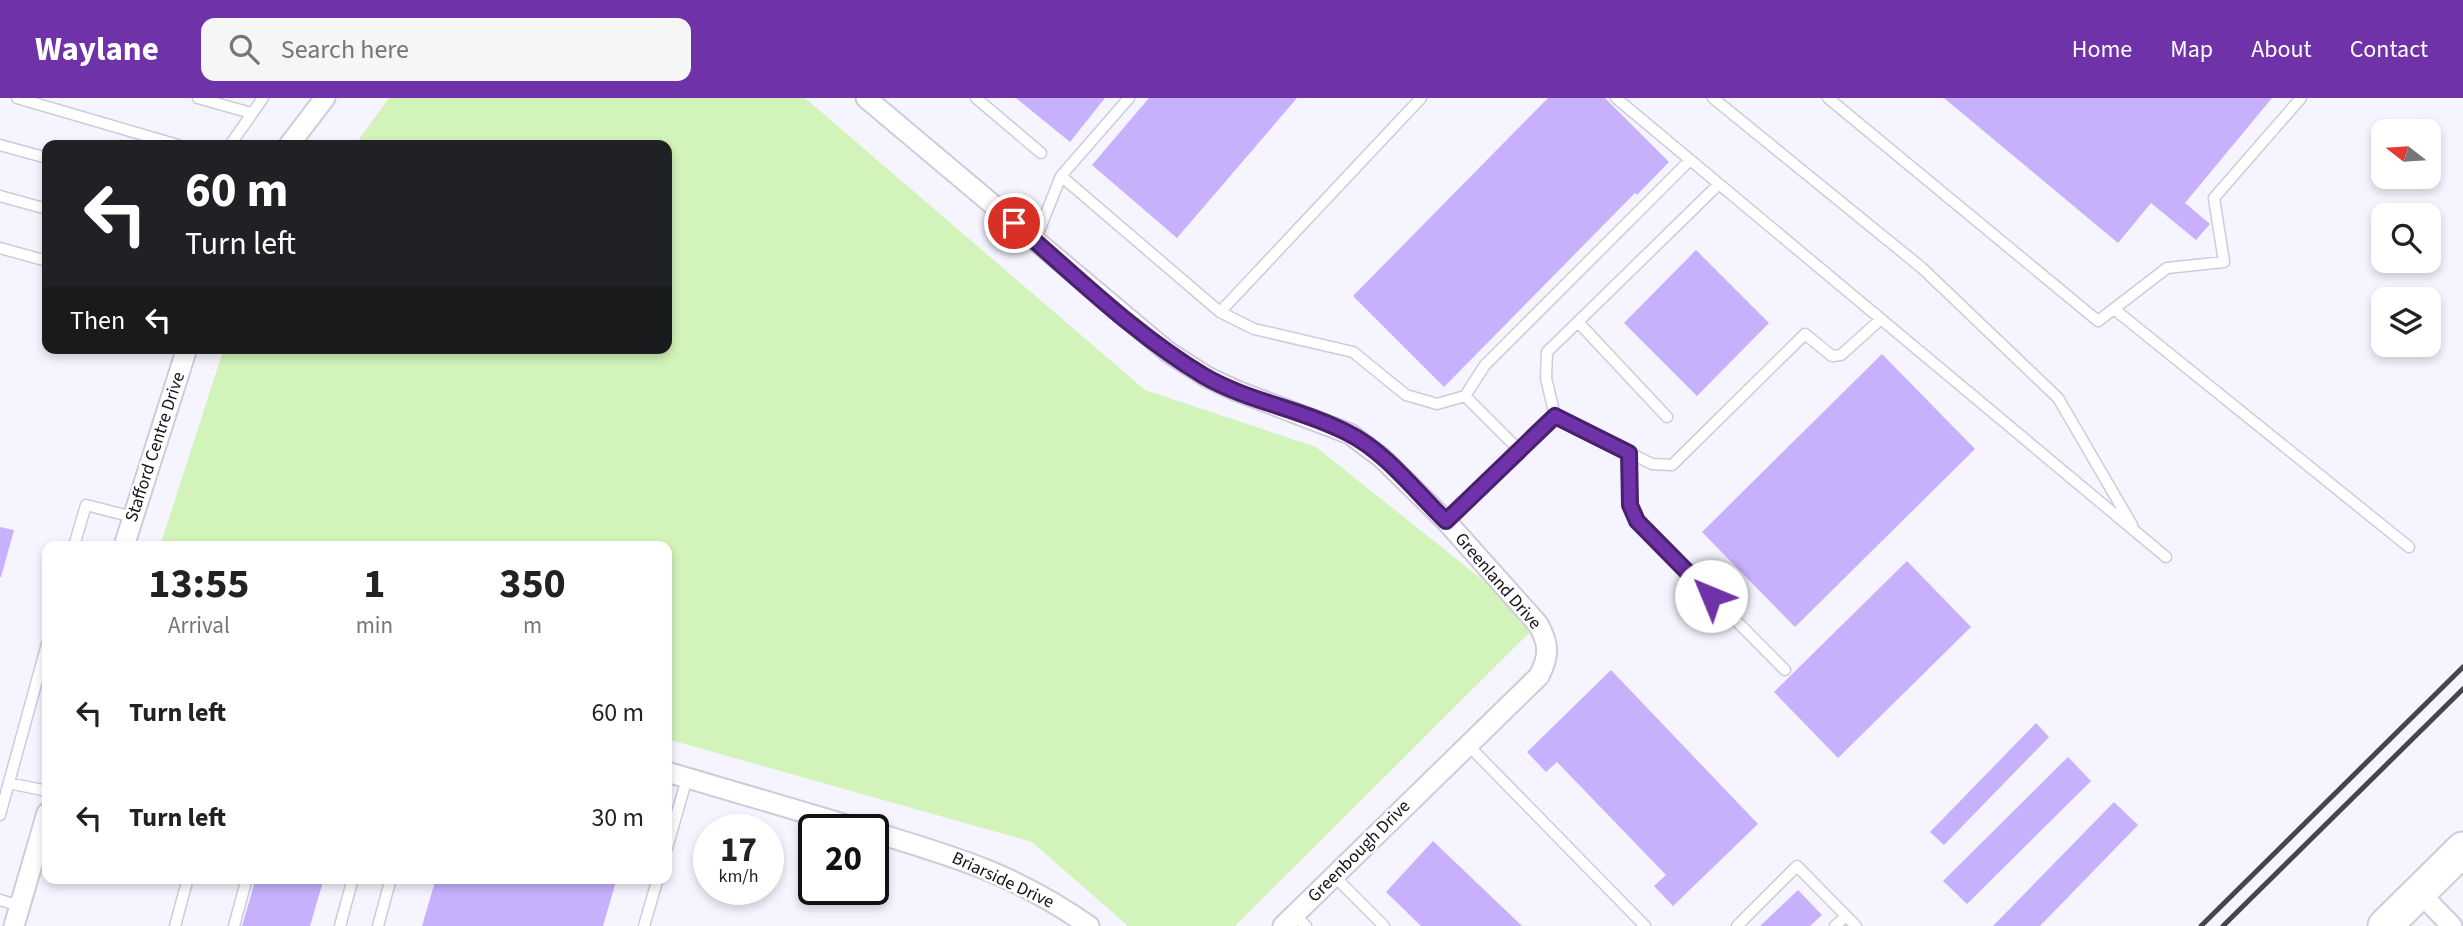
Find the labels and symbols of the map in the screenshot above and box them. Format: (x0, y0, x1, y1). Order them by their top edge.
north arrow (2371, 119, 2441, 189)
pin (984, 193, 1044, 253)
street label: Stafford Centre Drive (119, 369, 191, 525)
street label: Greenland Drive (1449, 527, 1547, 635)
position arrow (1674, 559, 1748, 633)
street label: Greenbough Drive (1302, 794, 1416, 908)
speed limit sign: 20 (798, 814, 889, 905)
street label: Briarside Drive (948, 845, 1058, 915)

